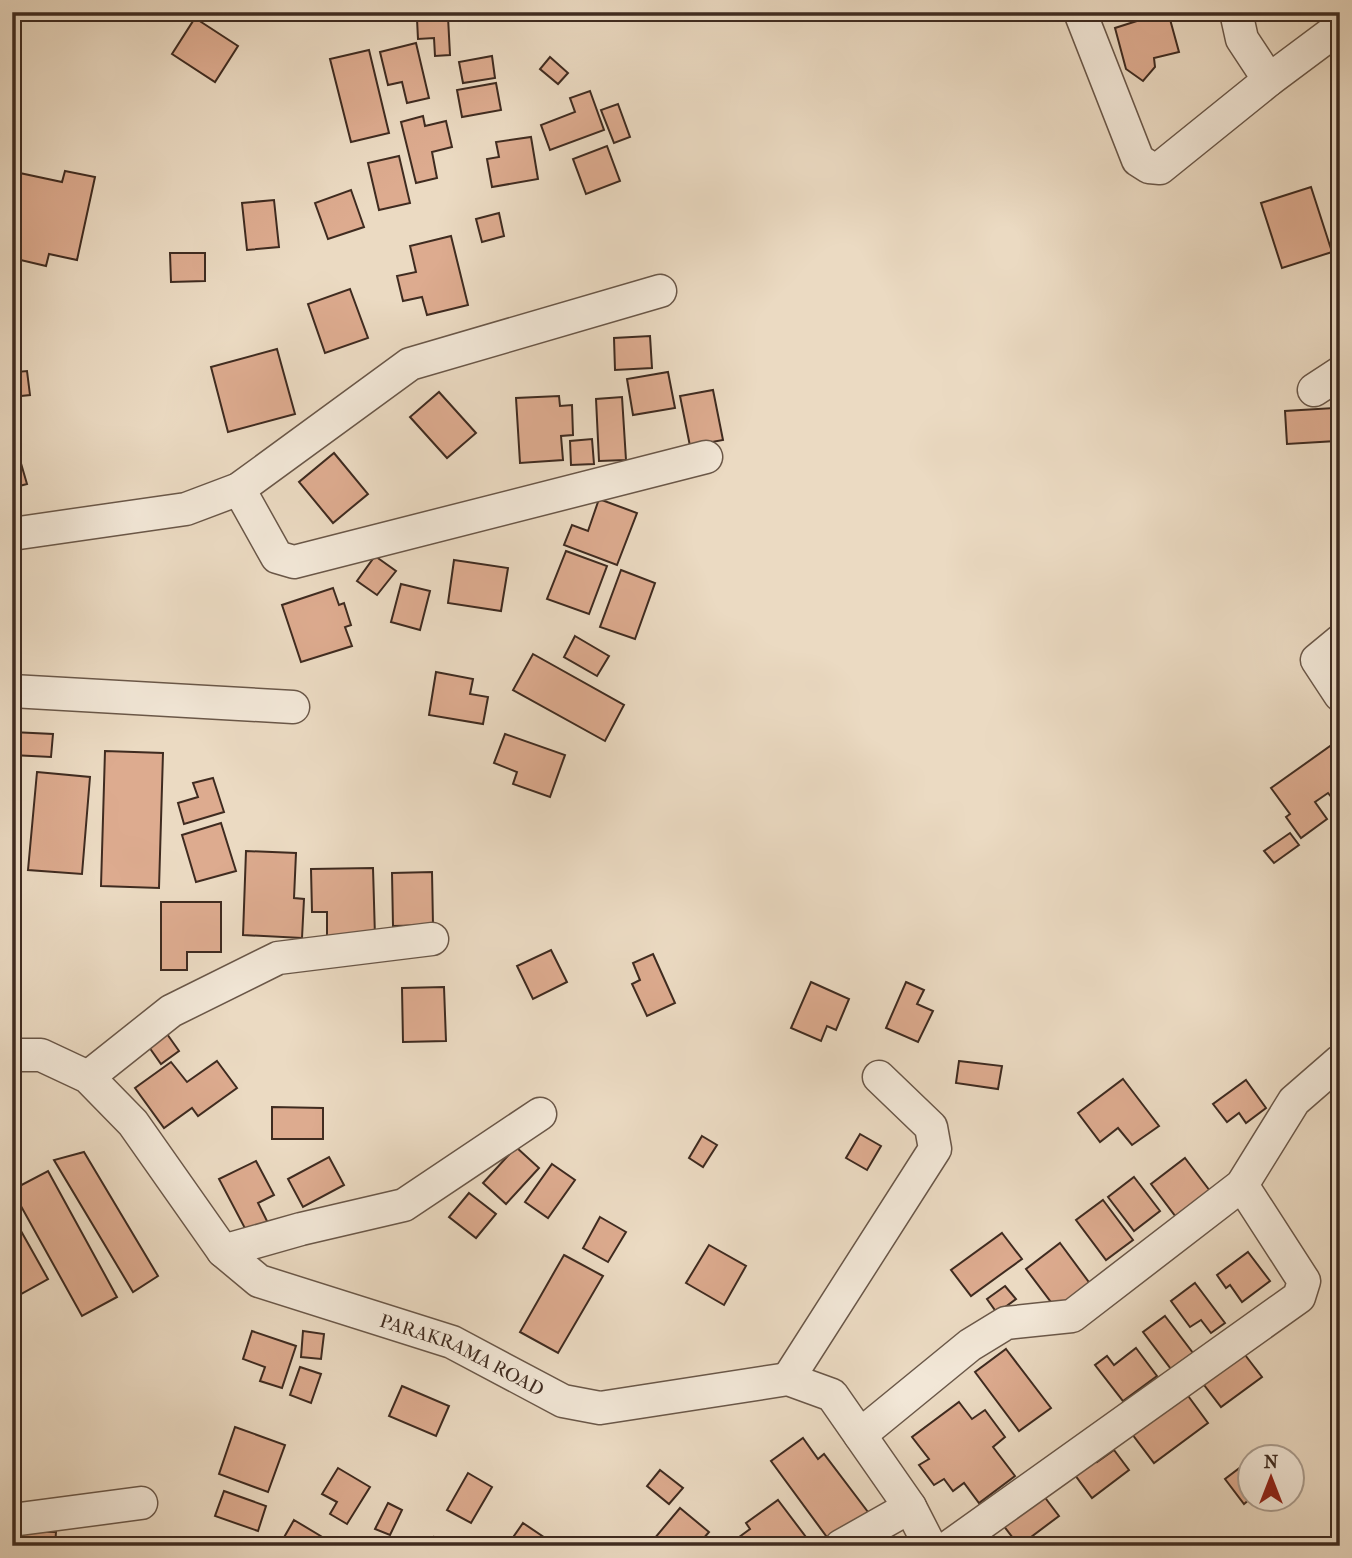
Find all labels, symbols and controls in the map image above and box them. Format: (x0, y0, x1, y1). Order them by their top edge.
street label: PARAKRAMA ROAD (377, 1310, 548, 1401)
north arrow (1236, 1442, 1306, 1512)
text: N (1264, 1451, 1279, 1473)

